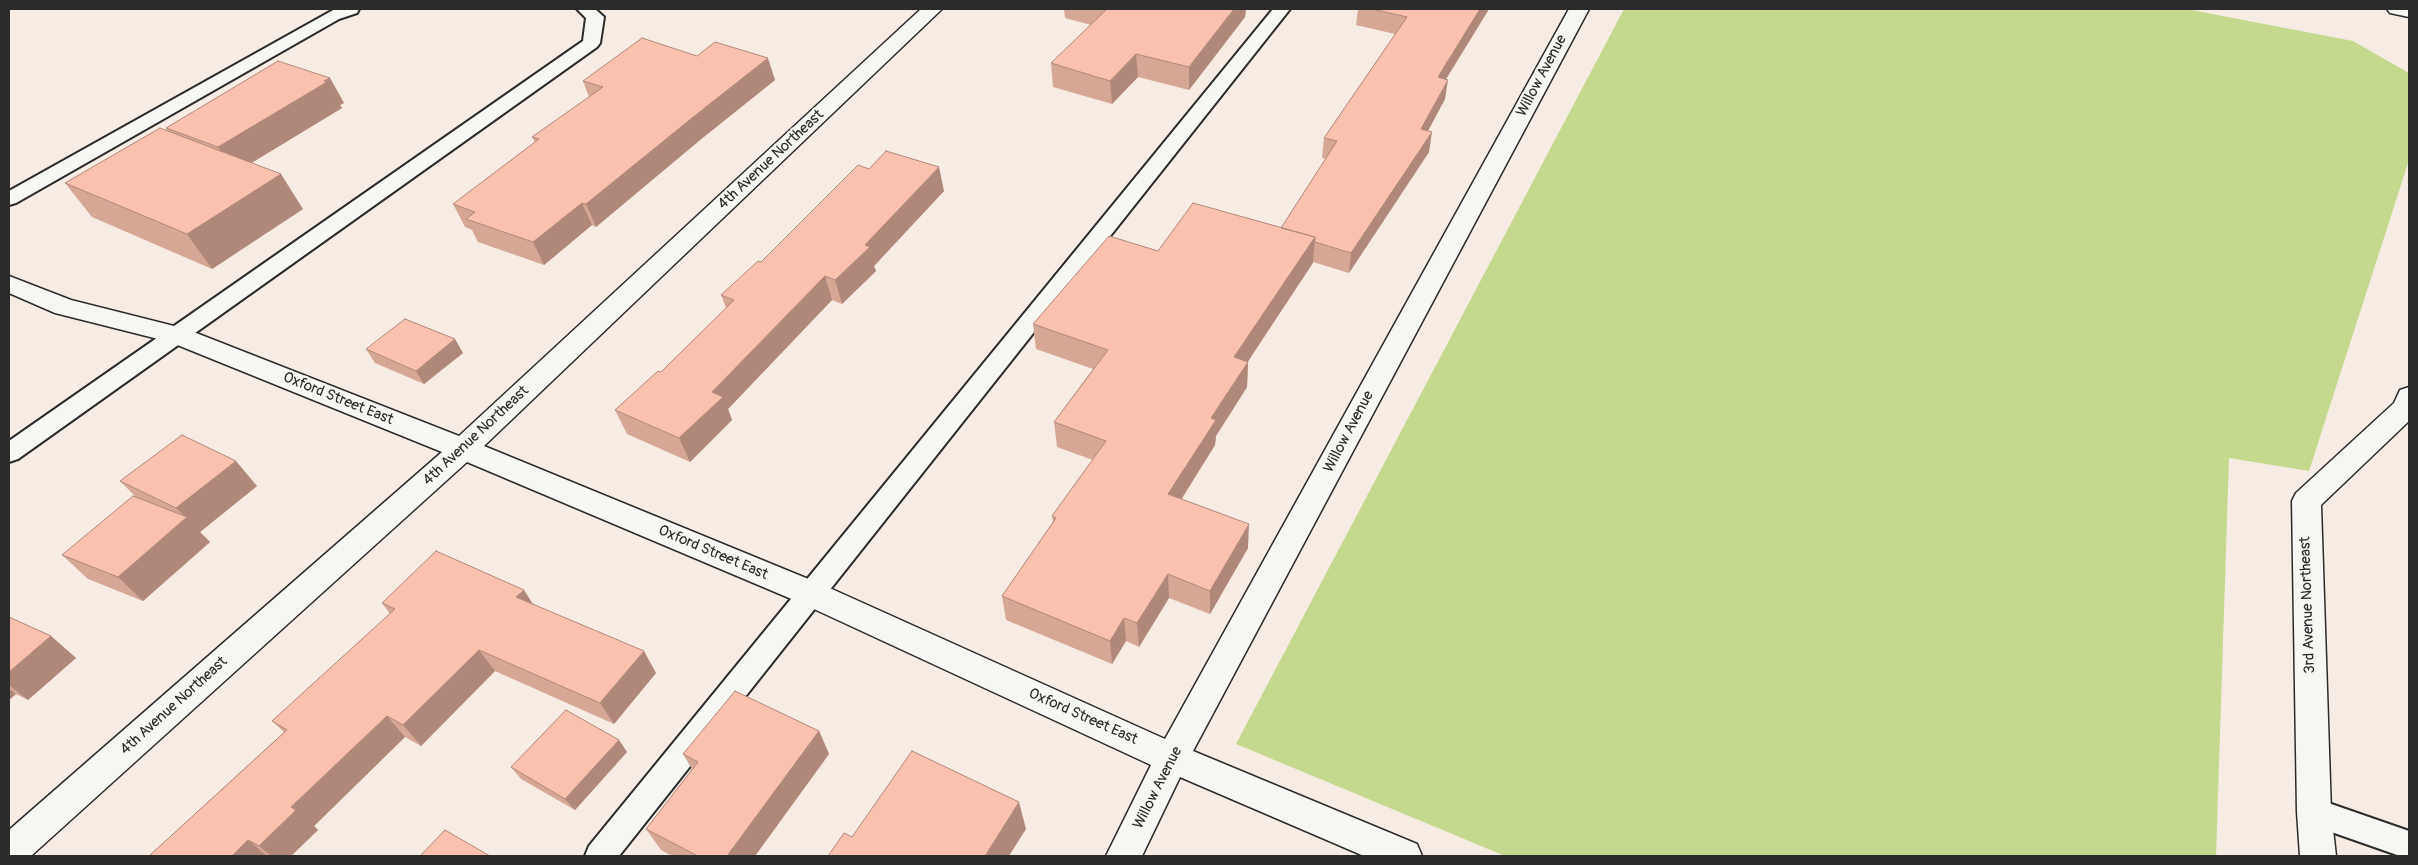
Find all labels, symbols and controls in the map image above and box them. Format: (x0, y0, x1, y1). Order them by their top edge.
street label: Willow Avenue (1513, 32, 1571, 120)
street label: 4th Avenue Northeast (714, 106, 828, 214)
street label: Oxford Street East (280, 369, 396, 429)
street label: 4th Avenue Northeast (419, 382, 533, 490)
street label: Willow Avenue (1320, 388, 1378, 476)
street label: Oxford Street East (655, 522, 771, 584)
street label: 3rd Avenue Northeast (2297, 536, 2319, 674)
street label: 4th Avenue Northeast (117, 653, 231, 759)
street label: Oxford Street East (1026, 685, 1140, 749)
street label: Willow Avenue (1130, 744, 1186, 832)

